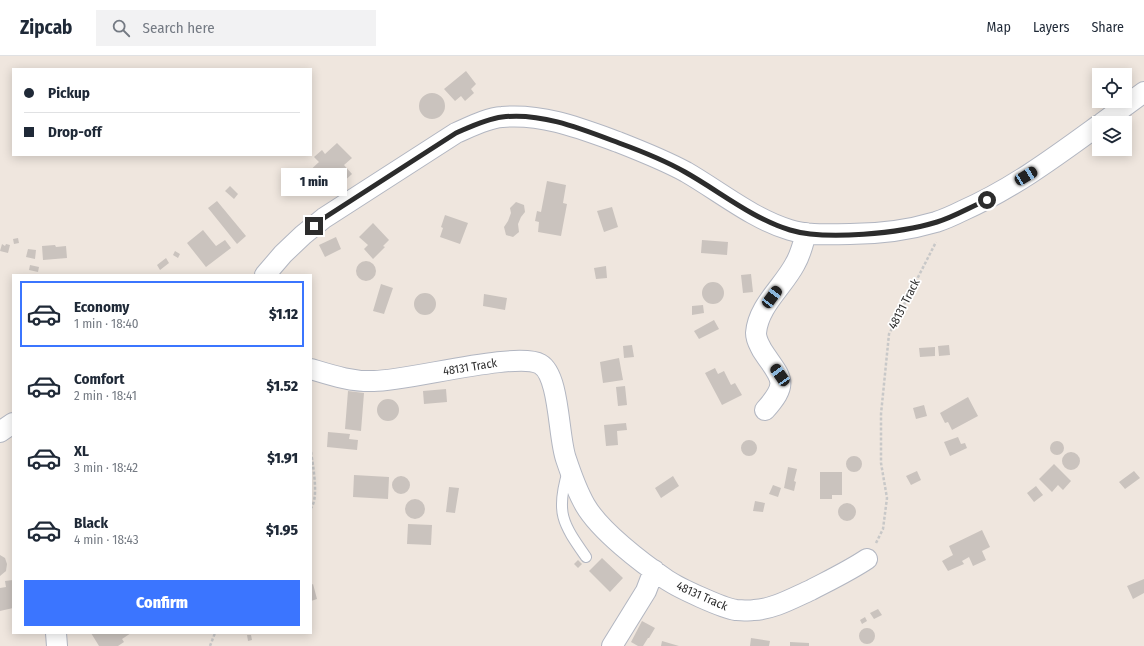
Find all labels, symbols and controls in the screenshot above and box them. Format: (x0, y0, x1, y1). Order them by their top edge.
search box (96, 10, 376, 46)
text: Zipcab (20, 16, 72, 39)
icon: search (110, 17, 132, 39)
text: Search here (142, 19, 215, 37)
text: Map (987, 19, 1011, 36)
text: Layers (1033, 19, 1069, 36)
text: Share (1091, 19, 1124, 36)
map controls (1092, 68, 1132, 156)
button: locate (1092, 68, 1132, 108)
text: Pickup (48, 84, 90, 102)
button: layers (1092, 116, 1132, 156)
text: Drop-off (48, 123, 102, 141)
car (1013, 165, 1039, 187)
callout: 1 min (281, 168, 347, 196)
text: 1 min (300, 174, 328, 189)
route start (978, 191, 996, 209)
route end (305, 217, 323, 235)
street label: 48131 Track (885, 276, 923, 331)
car (760, 284, 784, 310)
icon: car (26, 296, 62, 332)
text: Economy (74, 298, 129, 316)
text: $1.12 (269, 305, 298, 323)
text: 1 min · 18:40 (74, 316, 138, 331)
street label: 48131 Track (442, 356, 498, 378)
car (768, 362, 792, 388)
icon: car (26, 368, 62, 404)
text: Comfort (74, 370, 125, 388)
text: $1.52 (267, 377, 298, 395)
text: 2 min · 18:41 (74, 388, 137, 403)
icon: car (26, 440, 62, 476)
text: XL (74, 442, 89, 460)
text: $1.91 (267, 449, 298, 467)
text: 3 min · 18:42 (74, 460, 138, 475)
icon: car (26, 512, 62, 548)
text: Black (74, 514, 108, 532)
text: $1.95 (266, 521, 298, 539)
text: 4 min · 18:43 (74, 532, 139, 547)
street label: 48131 Track (674, 579, 730, 614)
button: Confirm (24, 580, 300, 626)

